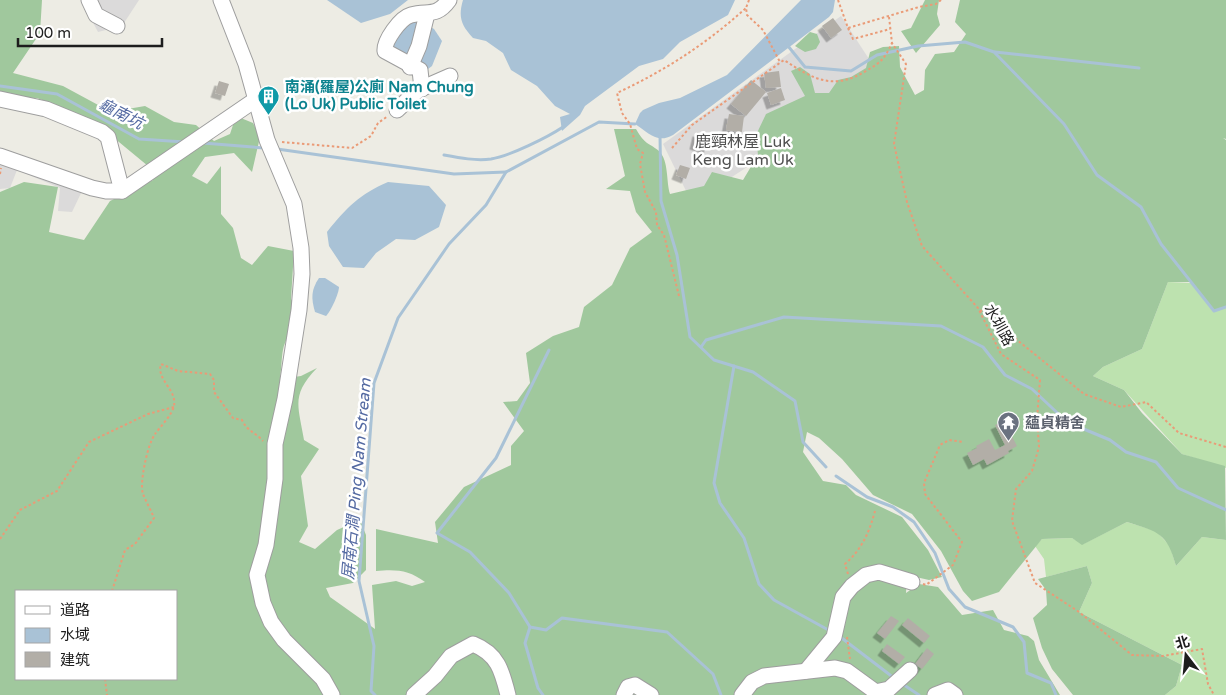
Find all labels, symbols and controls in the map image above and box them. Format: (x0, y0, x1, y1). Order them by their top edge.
scale bar (18, 15, 161, 47)
text: 100 m (25, 24, 71, 42)
place label: 南涌(羅屋)公廁 Nam Chung (Lo Uk) Public Toilet (285, 78, 474, 113)
building icon: 南涌(羅屋)公廁 Nam Chung (Lo Uk) Public Toilet (257, 84, 281, 115)
water label: 龜南坑 (95, 94, 149, 135)
district label: 鹿頸林屋 Luk Keng Lam Uk (692, 132, 794, 170)
street label: 水圳路 (980, 301, 1018, 349)
water label: 屏南石澗 Ping Nam Stream (338, 377, 376, 580)
temple icon: 蘊貞精舍 (997, 411, 1021, 442)
place label: 蘊貞精舍 (1025, 414, 1085, 432)
legend (15, 590, 178, 680)
text: 道路 (60, 601, 90, 619)
text: 水域 (60, 626, 90, 644)
north arrow (1161, 630, 1211, 680)
text: 北 (1173, 633, 1192, 653)
text: 建筑 (60, 651, 90, 669)

